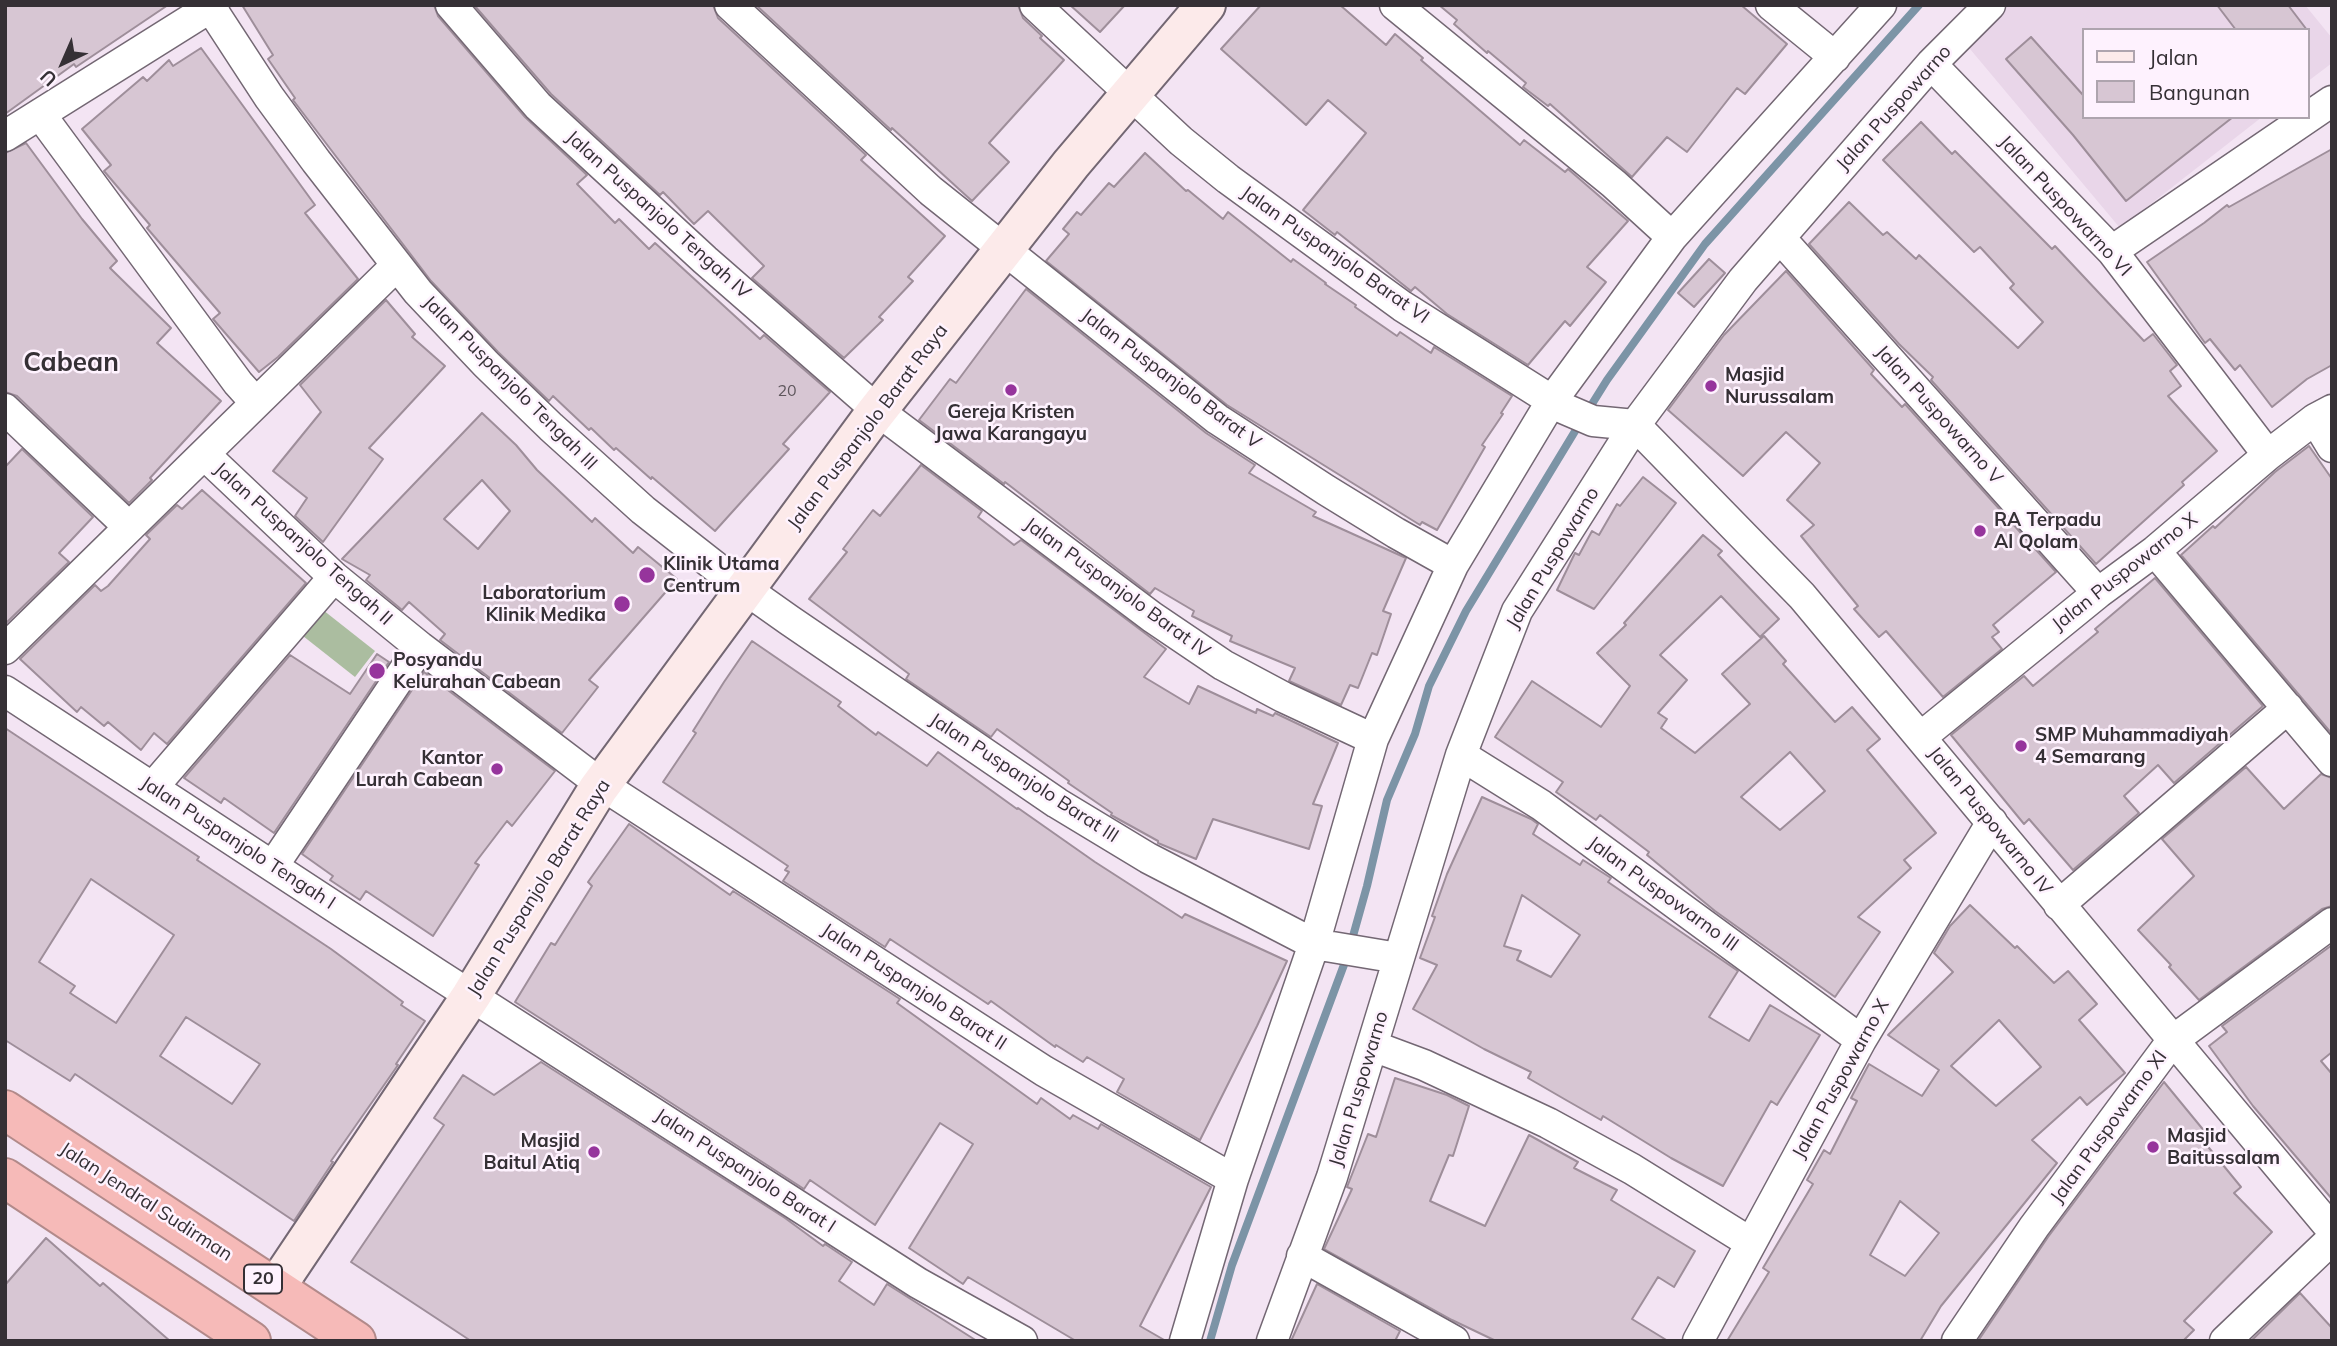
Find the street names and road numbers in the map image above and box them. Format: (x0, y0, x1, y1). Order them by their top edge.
street label: Jalan Puspowarno (1832, 41, 1956, 175)
street label: Jalan Puspanjolo Tengah IV (561, 126, 755, 304)
street label: Jalan Puspowarno VI (1994, 131, 2136, 281)
street label: Jalan Puspanjolo Barat VI (1237, 181, 1433, 329)
street label: Jalan Puspanjolo Tengah III (418, 291, 602, 475)
street label: Jalan Puspanjolo Barat V (1077, 304, 1265, 454)
street label: Jalan Puspanjolo Barat Raya (783, 320, 953, 534)
street label: Jalan Puspowarno V (1871, 341, 2007, 489)
street label: Jalan Puspanjolo Tengah II (209, 458, 397, 630)
street label: Jalan Puspowarno (1502, 483, 1604, 633)
street label: Jalan Puspowarno X (2048, 508, 2202, 636)
street label: Jalan Puspanjolo Barat IV (1020, 513, 1214, 663)
street label: Jalan Puspanjolo Barat III (925, 708, 1123, 848)
street label: Jalan Puspowarno IV (1923, 742, 2057, 900)
street label: Jalan Puspanjolo Tengah I (136, 772, 340, 914)
street label: Jalan Puspanjolo Barat Raya (463, 775, 615, 1001)
street label: Jalan Puspowarno III (1583, 832, 1743, 956)
street label: Jalan Puspanjolo Barat II (817, 919, 1011, 1055)
street label: Jalan Puspowarno X (1788, 995, 1894, 1163)
street label: Jalan Puspowarno (1325, 1009, 1393, 1169)
street label: Jalan Puspowarno XI (2046, 1046, 2172, 1208)
street label: Jalan Puspanjolo Barat I (650, 1104, 840, 1238)
street label: Jalan Jendral Sudirman (55, 1138, 237, 1266)
road number: 20 (244, 1264, 282, 1294)

